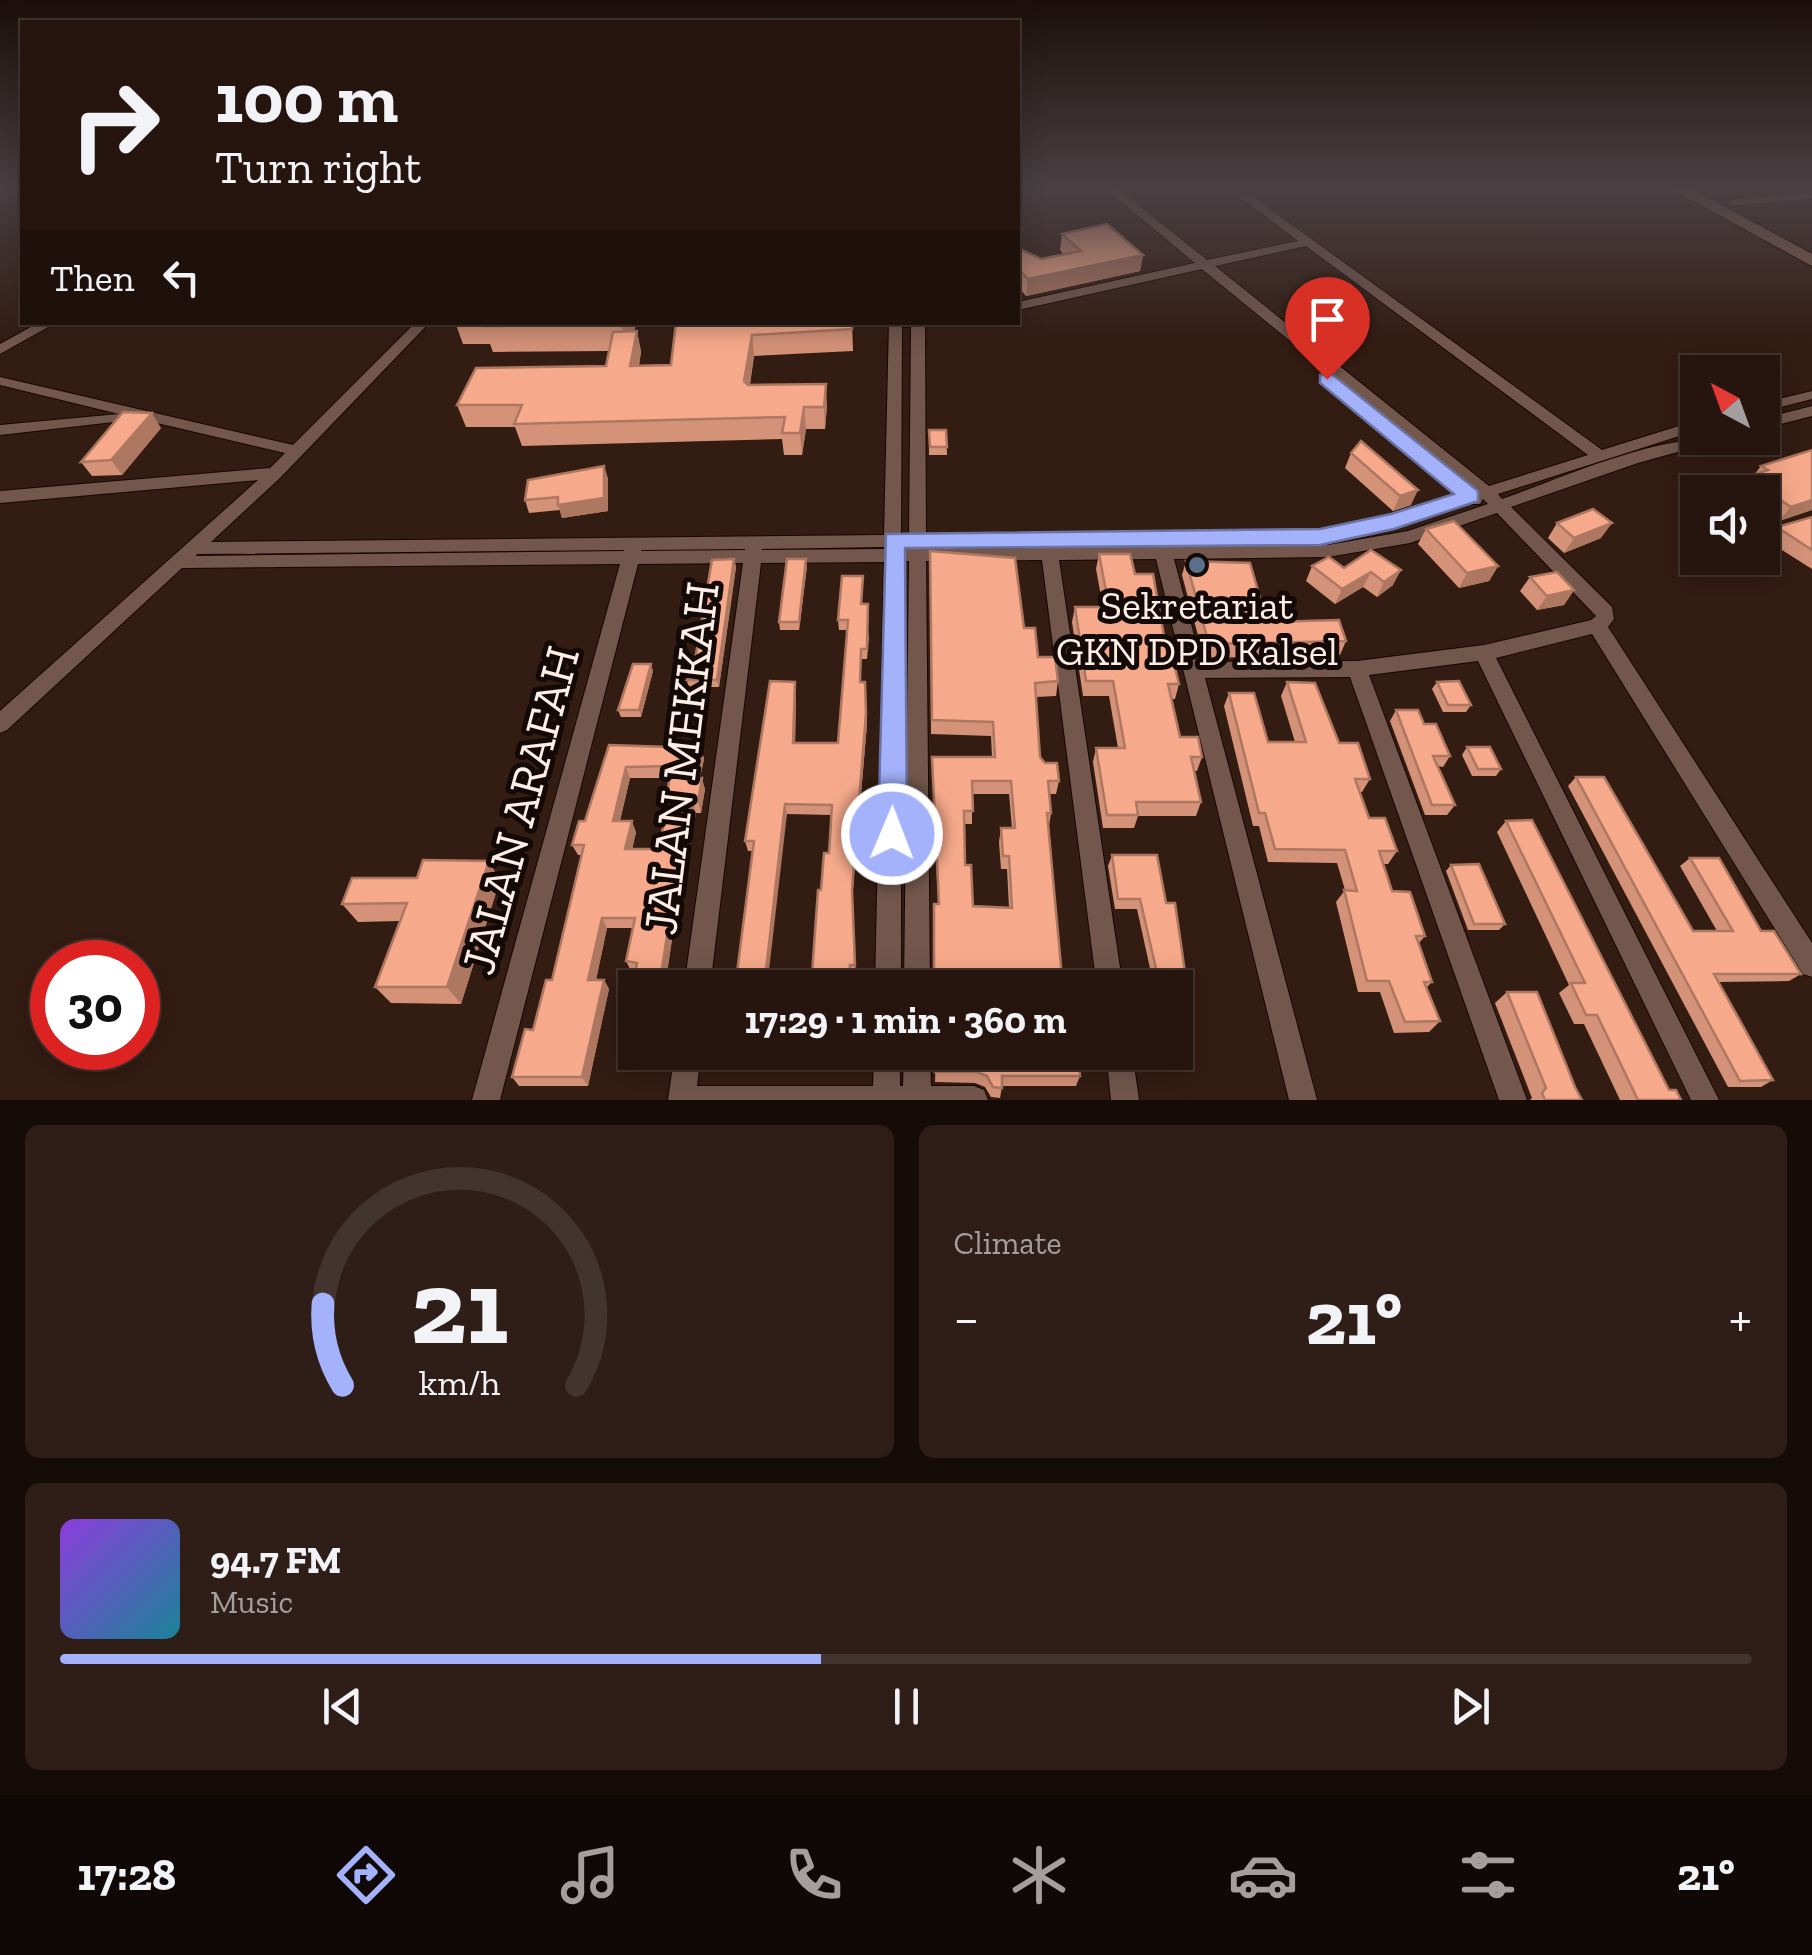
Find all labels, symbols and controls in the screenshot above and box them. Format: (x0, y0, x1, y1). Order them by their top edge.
text: 100 m (215, 56, 398, 140)
icon: right (50, 60, 180, 190)
text: Turn right (215, 141, 421, 195)
icon: left (154, 250, 209, 305)
text: Then (50, 255, 134, 301)
pin (1285, 277, 1370, 380)
icon: arrive (1300, 292, 1355, 347)
north arrow (1680, 355, 1780, 455)
map controls (1680, 355, 1780, 575)
button: sound (1680, 475, 1780, 575)
marker: Sekretariat GKN DPD Kalsel (1186, 554, 1208, 576)
street label: JALAN MEKKAH (631, 579, 731, 937)
place label: Sekretariat GKN DPD Kalsel (1056, 581, 1338, 675)
street label: JALAN ARAFAH (449, 640, 591, 980)
position arrow (840, 782, 944, 886)
speed limit sign: 30 (30, 940, 160, 1070)
text: 17:29 · 1 min · 360 m (744, 997, 1067, 1043)
text: Climate (954, 1224, 1062, 1262)
text: 21 (410, 1245, 508, 1370)
text: 21° (1306, 1273, 1402, 1363)
text: − (954, 1285, 979, 1351)
text: + (1729, 1285, 1752, 1351)
text: km/h (418, 1361, 500, 1404)
text: 94.7 FM (210, 1537, 341, 1583)
text: Music (210, 1583, 293, 1621)
icon: previous (315, 1679, 370, 1734)
icon: pause (879, 1679, 934, 1734)
icon: next (1443, 1679, 1498, 1734)
icon: directions (331, 1840, 401, 1910)
icon: music (555, 1840, 625, 1910)
icon: phone (779, 1840, 849, 1910)
icon: climate (1004, 1840, 1074, 1910)
icon: car (1228, 1840, 1298, 1910)
icon: filters (1453, 1840, 1523, 1910)
text: 17:28 (77, 1848, 176, 1902)
text: 21° (1677, 1848, 1735, 1902)

